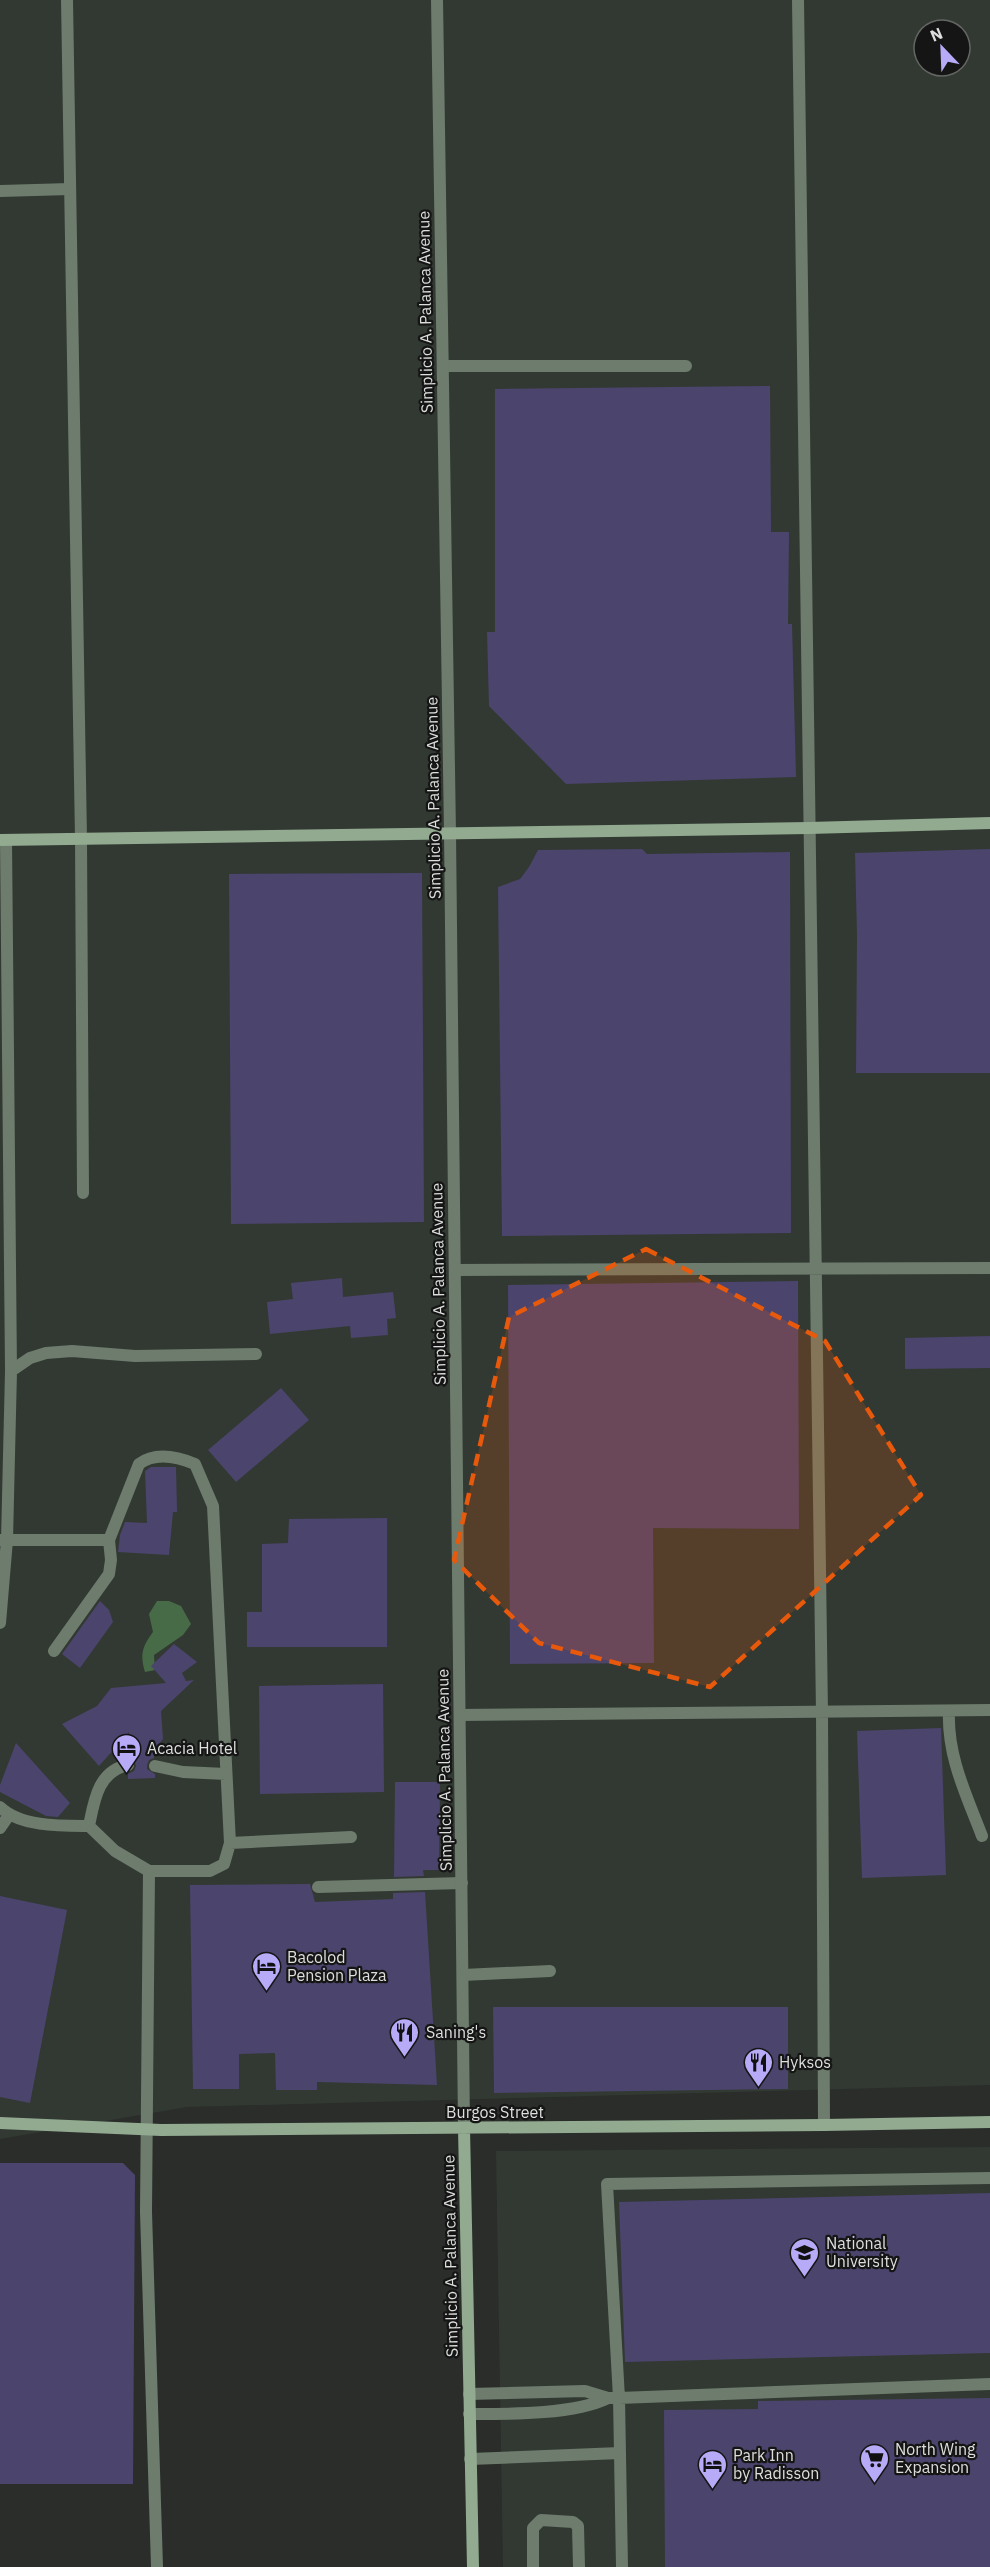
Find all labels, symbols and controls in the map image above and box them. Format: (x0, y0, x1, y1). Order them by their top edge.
north arrow (912, 18, 972, 78)
text: N (927, 23, 945, 46)
street label: Simplicio A. Palanca Avenue (413, 211, 437, 413)
street label: Simplicio A. Palanca Avenue (421, 697, 445, 899)
street label: Simplicio A. Palanca Avenue (426, 1183, 450, 1385)
street label: Simplicio A. Palanca Avenue (432, 1669, 456, 1871)
hotel icon: Acacia Hotel (110, 1732, 142, 1774)
place label: Acacia Hotel (147, 1738, 237, 1758)
place label: Bacolod Pension Plaza (287, 1947, 387, 1985)
hotel icon: Bacolod Pension Plaza (250, 1950, 282, 1992)
restaurant icon: Saning's (389, 2016, 421, 2058)
place label: Saning's (426, 2022, 486, 2042)
restaurant icon: Hyksos (742, 2046, 774, 2088)
place label: Hyksos (779, 2052, 831, 2072)
street label: Burgos Street (446, 2102, 544, 2122)
street label: Simplicio A. Palanca Avenue (438, 2155, 462, 2357)
place label: National University (826, 2233, 898, 2271)
school or university icon: National University (789, 2236, 821, 2278)
place label: North Wing Expansion (895, 2439, 976, 2477)
supermarket icon: North Wing Expansion (858, 2442, 890, 2484)
place label: Park Inn by Radisson (733, 2445, 819, 2483)
hotel icon: Park Inn by Radisson (696, 2448, 728, 2490)

